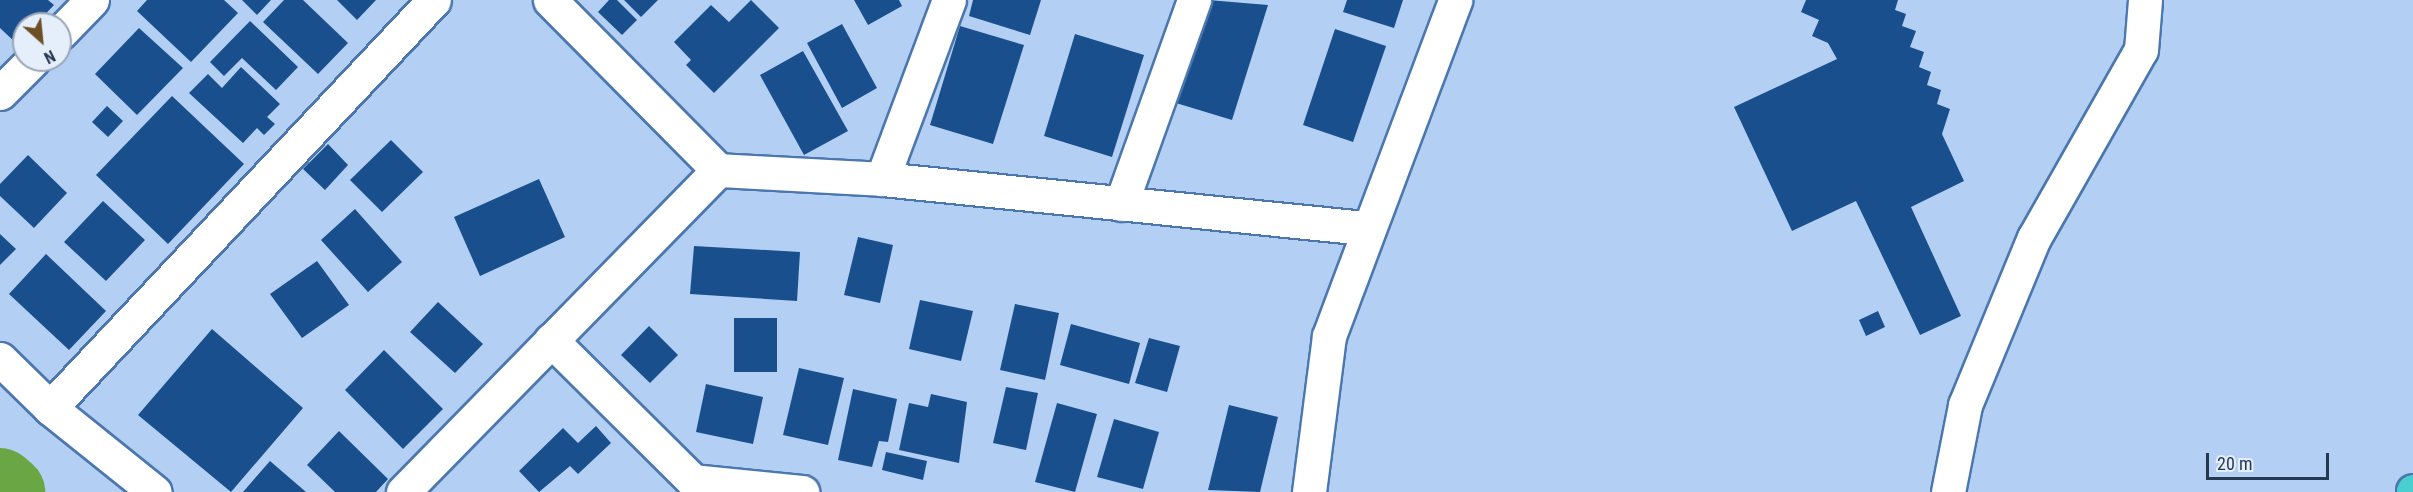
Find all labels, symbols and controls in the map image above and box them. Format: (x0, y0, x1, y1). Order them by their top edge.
north arrow (12, 12, 72, 72)
text: N (41, 46, 58, 67)
scale bar (2209, 441, 2332, 479)
text: 20 m (2217, 453, 2252, 474)

